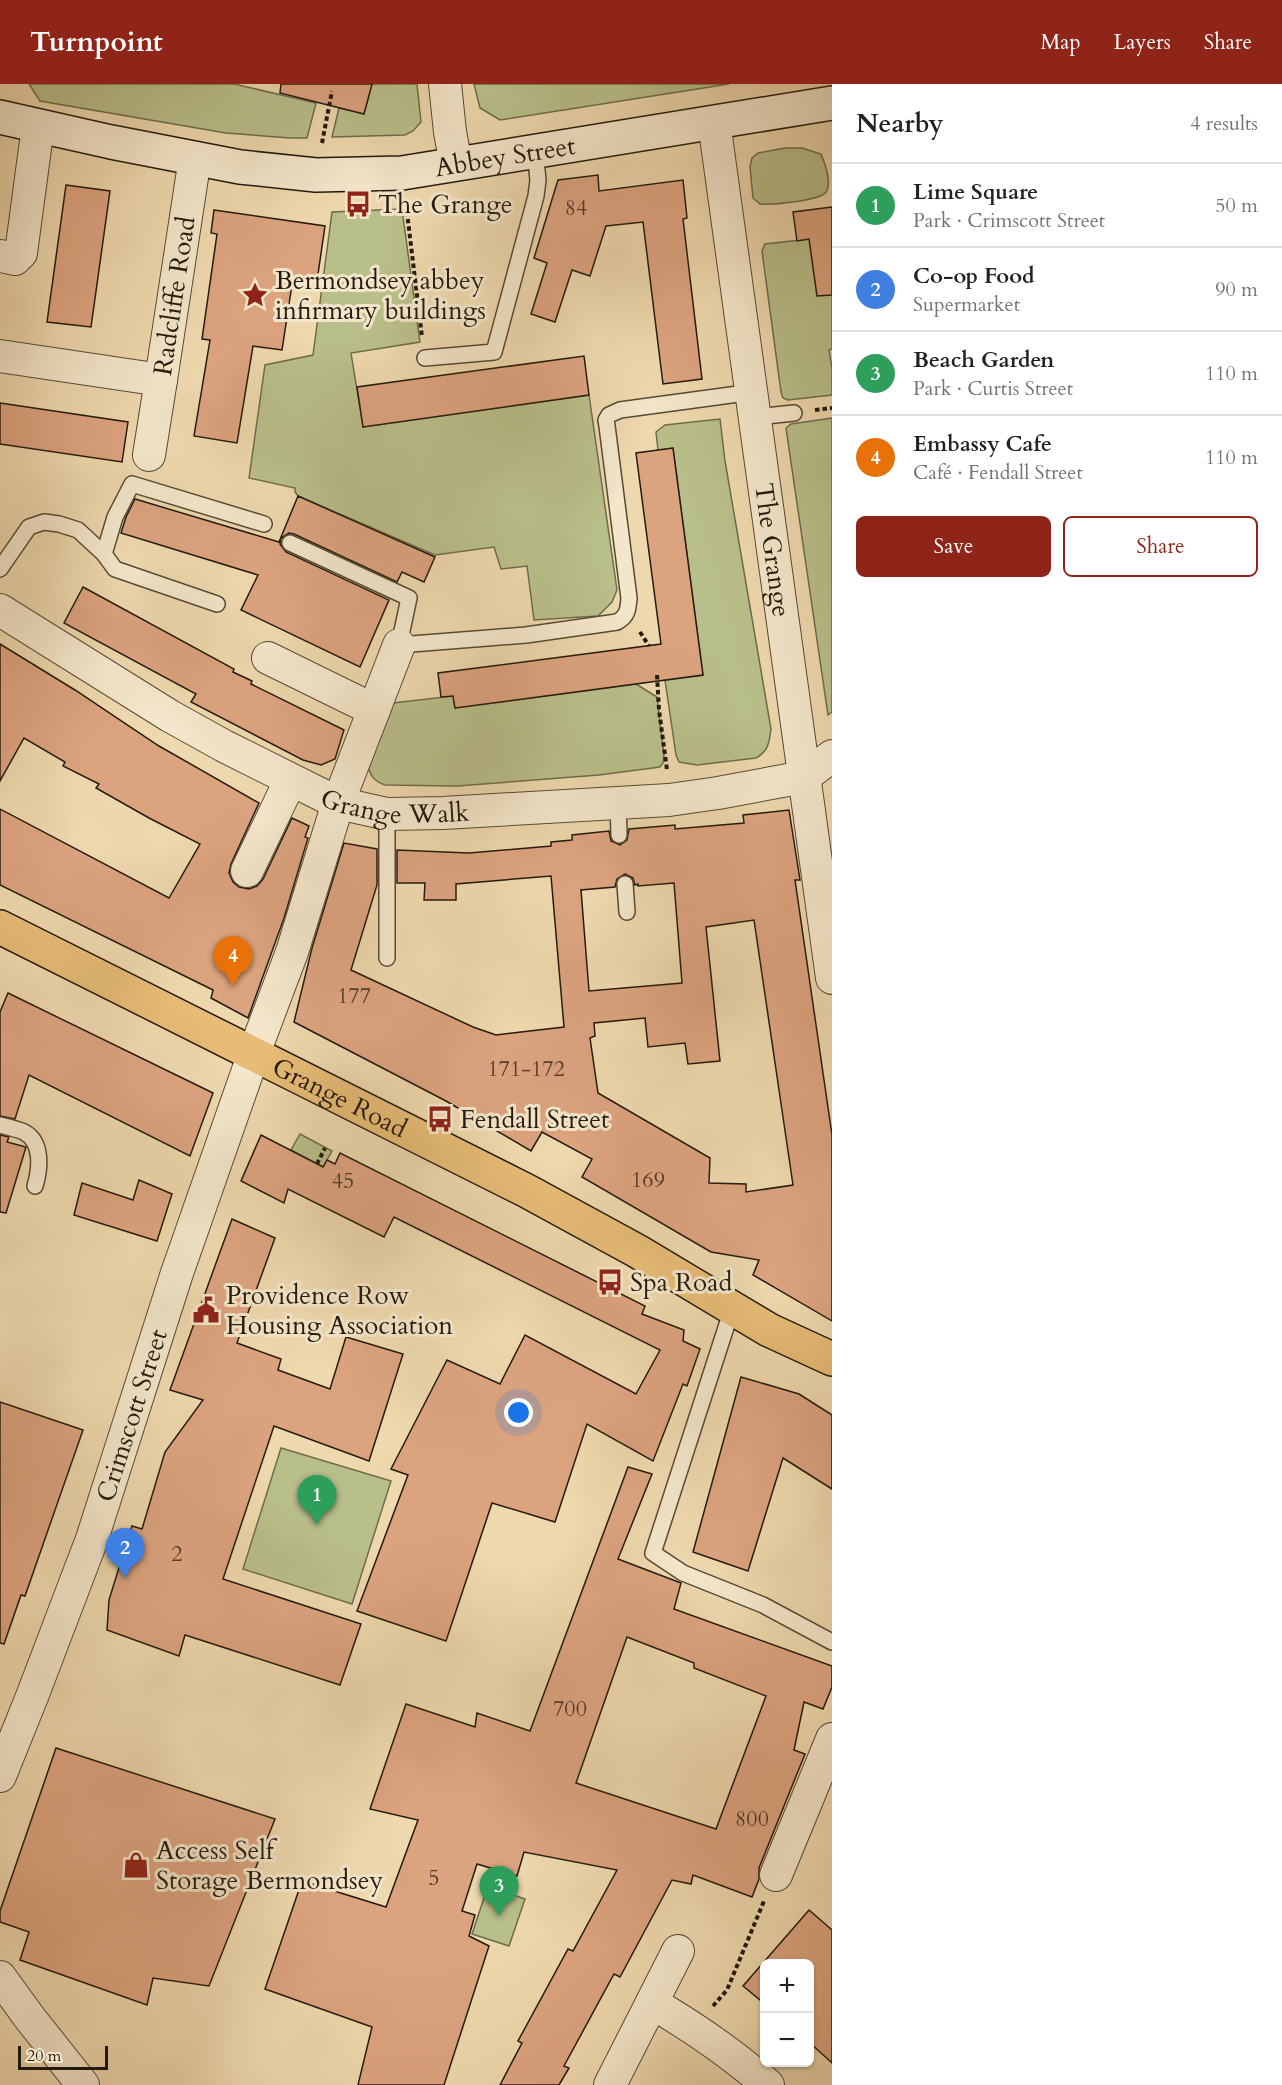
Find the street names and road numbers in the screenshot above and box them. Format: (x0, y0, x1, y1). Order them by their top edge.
street label: Abbey Street (432, 128, 578, 185)
street label: Radcliffe Road (144, 214, 203, 378)
street label: The Grange (746, 481, 800, 619)
street label: Grange Walk (314, 779, 470, 832)
street label: Grange Road (266, 1049, 413, 1146)
street label: Crimscott Street (88, 1325, 175, 1506)

